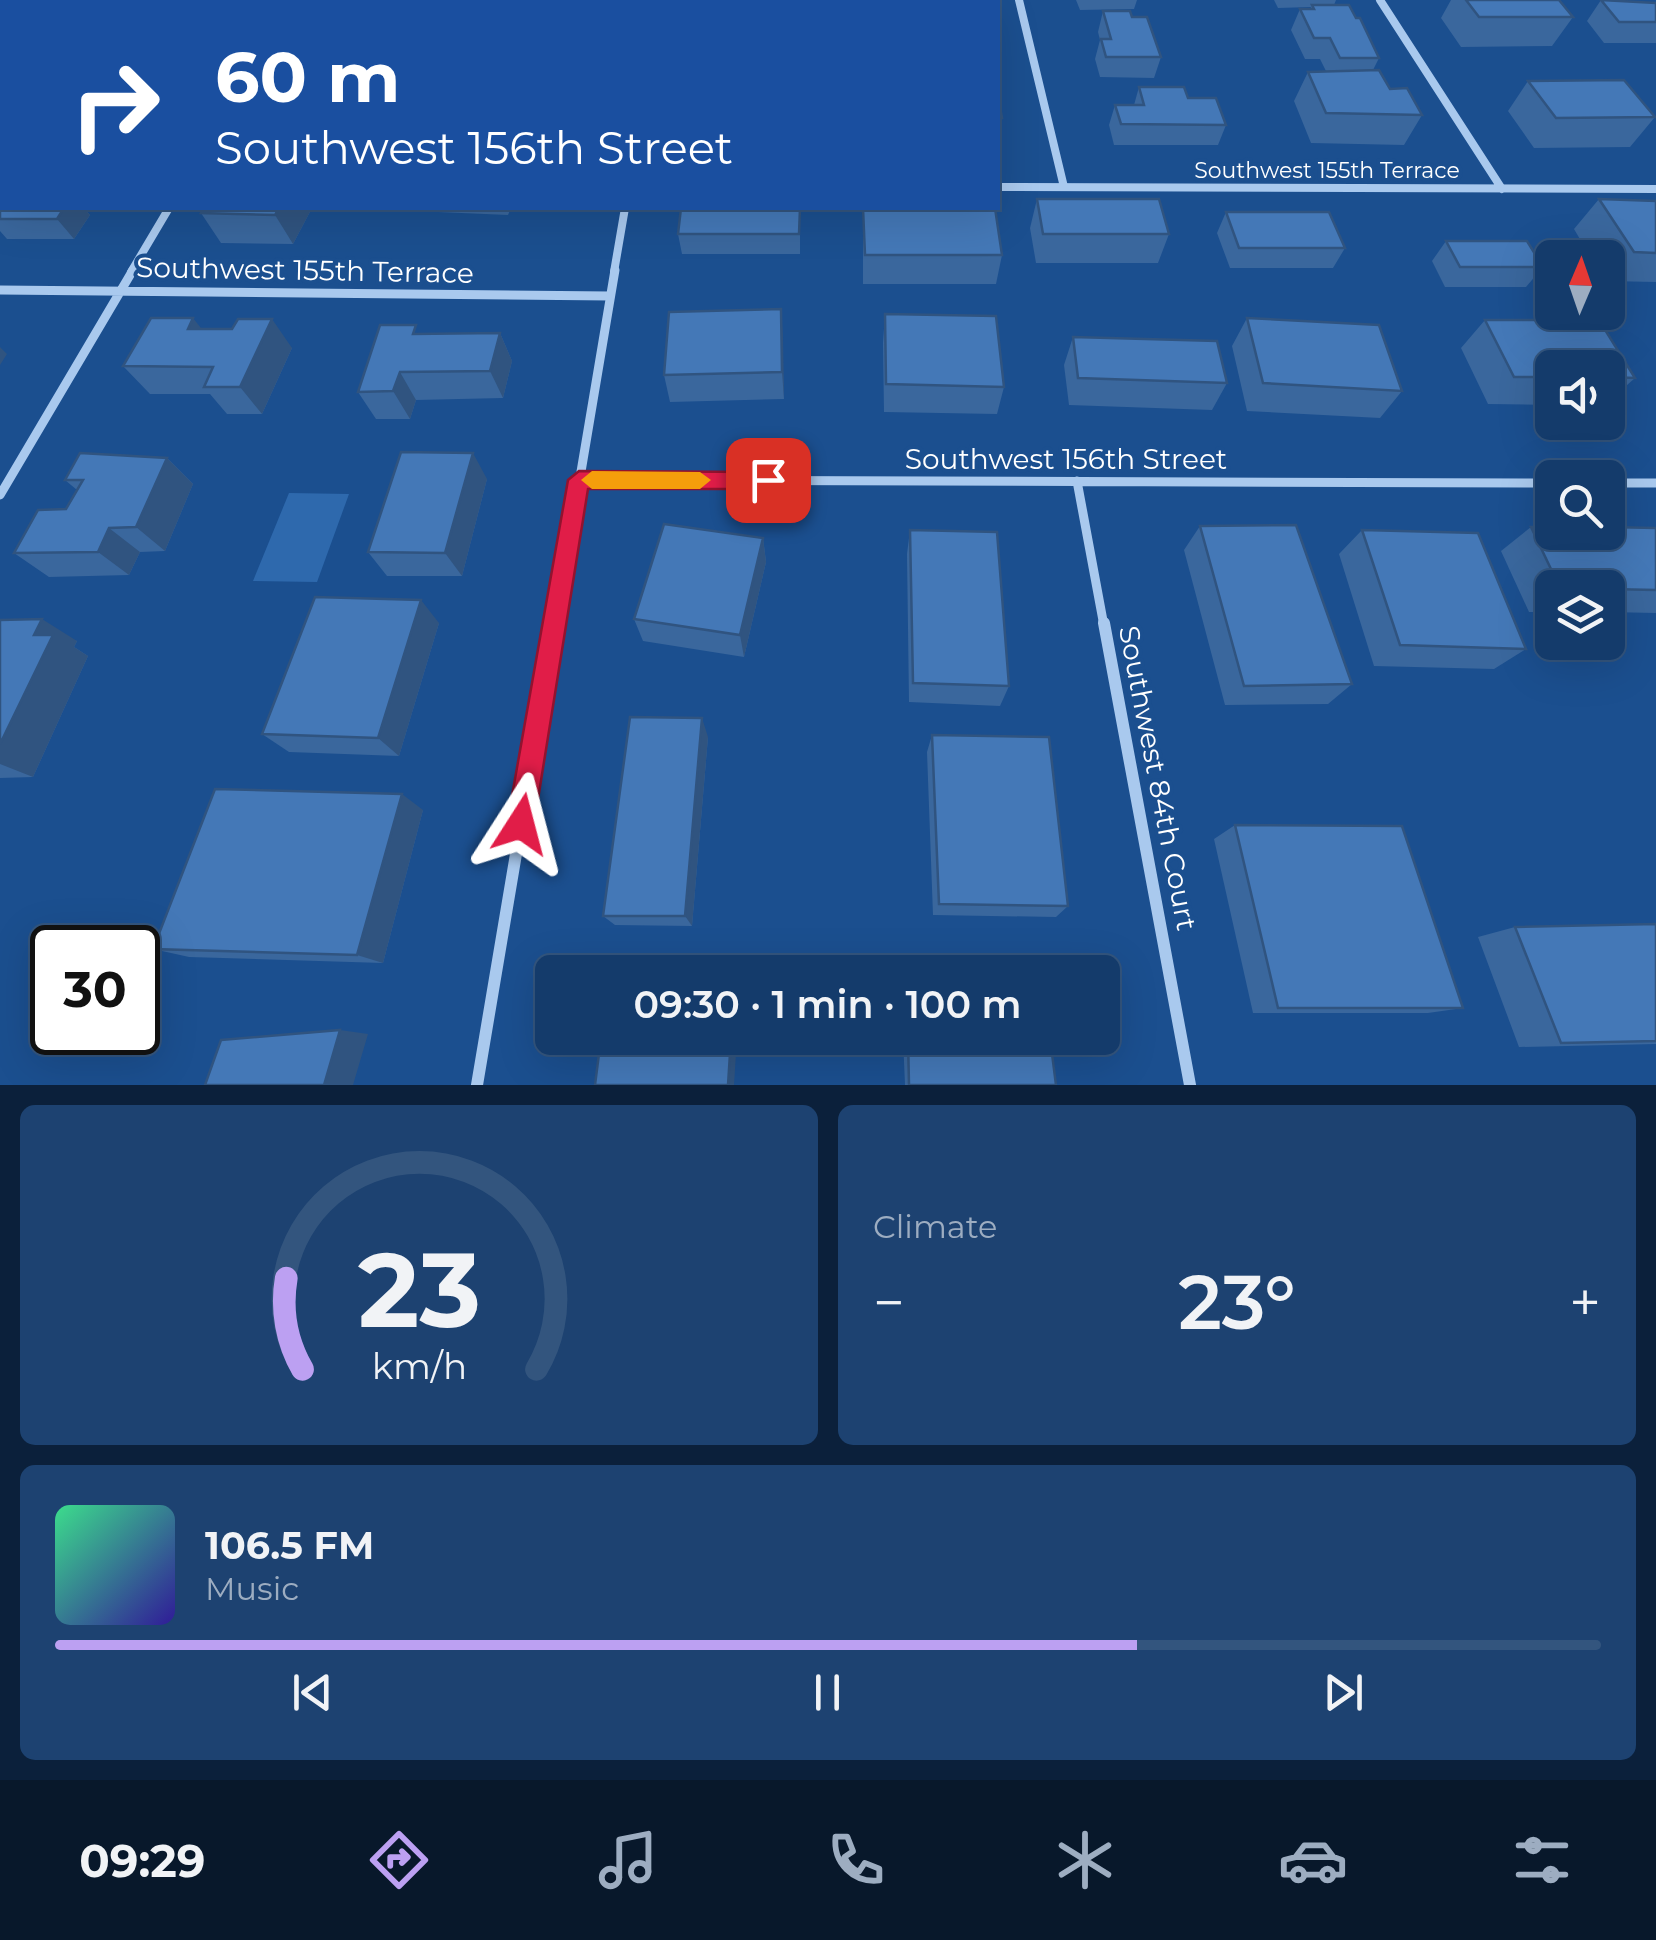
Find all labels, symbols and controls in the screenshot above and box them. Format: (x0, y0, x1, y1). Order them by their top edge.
text: 60 m (215, 34, 400, 120)
icon: right (50, 40, 180, 170)
text: Southwest 156th Street (215, 120, 733, 175)
street label: Southwest 155th Terrace (1194, 157, 1460, 184)
north arrow (1535, 240, 1625, 330)
map controls (1535, 240, 1625, 660)
street label: Southwest 155th Terrace (136, 250, 474, 290)
button: sound (1535, 350, 1625, 440)
pin (726, 438, 811, 523)
street label: Southwest 156th Street (905, 442, 1227, 476)
icon: arrive (741, 453, 796, 508)
button: search (1535, 460, 1625, 550)
button: layers (1535, 570, 1625, 660)
street label: Southwest 84th Court (1112, 623, 1204, 933)
position arrow (469, 772, 573, 876)
speed limit sign: 30 (30, 925, 160, 1055)
text: 09:30 · 1 min · 100 m (633, 981, 1022, 1028)
text: Climate (873, 1207, 997, 1246)
text: 23 (358, 1226, 480, 1353)
text: 23° (1178, 1256, 1296, 1348)
text: − (873, 1269, 905, 1336)
text: + (1569, 1269, 1601, 1336)
text: km/h (371, 1344, 467, 1388)
text: 106.5 FM (205, 1522, 374, 1569)
text: Music (205, 1569, 299, 1608)
icon: previous (285, 1665, 340, 1720)
icon: pause (800, 1665, 855, 1720)
icon: next (1316, 1665, 1371, 1720)
icon: directions (364, 1825, 434, 1895)
icon: music (593, 1825, 663, 1895)
icon: phone (821, 1825, 891, 1895)
icon: climate (1050, 1825, 1120, 1895)
icon: car (1278, 1825, 1348, 1895)
icon: filters (1507, 1825, 1577, 1895)
text: 09:29 (79, 1833, 206, 1888)

